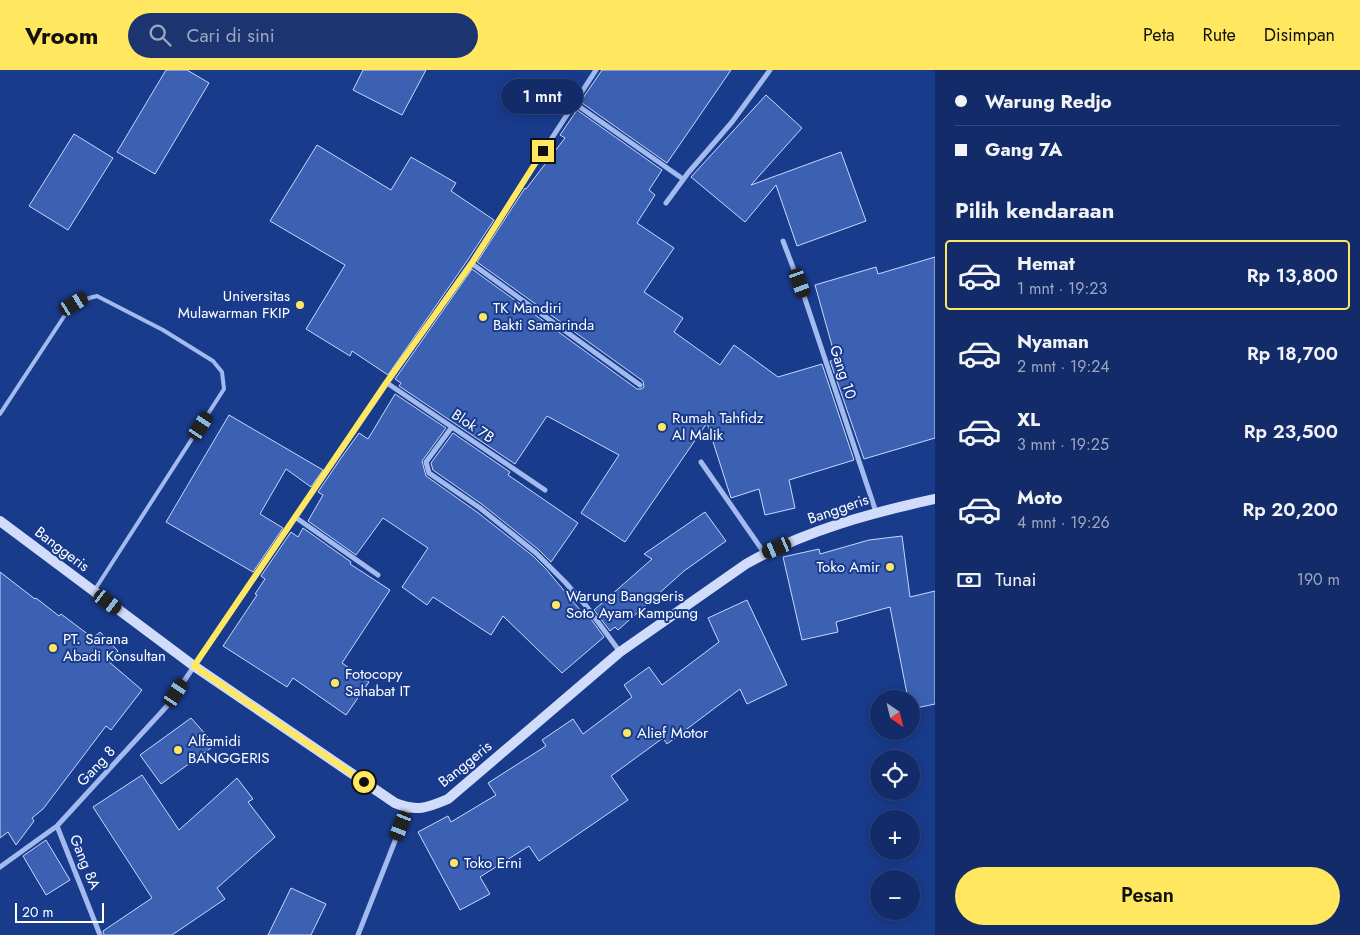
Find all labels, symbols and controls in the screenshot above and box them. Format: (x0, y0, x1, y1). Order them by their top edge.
search box (128, 13, 478, 58)
text: Vroom (25, 18, 98, 53)
icon: search (146, 21, 174, 49)
text: Cari di sini (186, 22, 275, 49)
text: Peta (1143, 22, 1175, 48)
text: Rute (1203, 22, 1236, 48)
text: Disimpan (1264, 22, 1335, 48)
callout: 1 mnt (502, 78, 584, 114)
text: 1 mnt (522, 85, 562, 108)
text: Warung Redjo (985, 88, 1112, 115)
text: Gang 7A (985, 136, 1062, 163)
route end (532, 140, 554, 162)
text: Pilih kendaraan (955, 194, 1114, 226)
text: Hemat (1017, 250, 1075, 277)
icon: car (957, 253, 1002, 298)
text: Rp 13,800 (1247, 262, 1338, 289)
car (787, 266, 812, 300)
text: 1 mnt · 19:23 (1017, 277, 1107, 300)
place label: Universitas Mulawarman FKIP (178, 285, 290, 324)
car (57, 290, 90, 318)
place label: TK Mandiri Bakti Samarinda (493, 297, 594, 336)
marker: Universitas Mulawarman FKIP (294, 299, 306, 311)
marker: TK Mandiri Bakti Samarinda (477, 311, 489, 323)
text: Nyaman (1017, 328, 1089, 355)
icon: car (957, 331, 1002, 376)
text: Rp 18,700 (1247, 340, 1338, 367)
street label: Gang 10 (824, 342, 862, 402)
text: 2 mnt · 19:24 (1017, 355, 1110, 378)
street label: Blok 7B (447, 404, 499, 448)
text: XL (1017, 406, 1040, 433)
place label: Rumah Tahfidz Al Malik (672, 407, 764, 446)
car (186, 409, 215, 443)
icon: car (957, 409, 1002, 454)
text: Rp 23,500 (1244, 418, 1338, 445)
marker: Rumah Tahfidz Al Malik (656, 421, 668, 433)
text: 3 mnt · 19:25 (1017, 433, 1109, 456)
text: Moto (1017, 484, 1062, 511)
icon: car (957, 487, 1002, 532)
street label: Banggeris (804, 488, 872, 530)
text: Rp 20,200 (1242, 496, 1338, 523)
text: 4 mnt · 19:26 (1017, 511, 1110, 534)
street label: Banggeris (30, 521, 94, 577)
car (760, 535, 793, 561)
place label: Toko Amir (817, 556, 881, 578)
marker: Toko Amir (884, 561, 896, 573)
icon: cash (955, 566, 983, 594)
text: Tunai (995, 566, 1036, 593)
text: 190 m (1297, 568, 1340, 591)
place label: Warung Banggeris Soto Ayam Kampung (566, 585, 698, 624)
car (91, 587, 124, 617)
marker: Warung Banggeris Soto Ayam Kampung (550, 599, 562, 611)
place label: PT. Sarana Abadi Konsultan (63, 628, 166, 667)
marker: PT. Sarana Abadi Konsultan (47, 642, 59, 654)
place label: Fotocopy Sahabat IT (345, 663, 410, 702)
car (161, 676, 190, 710)
marker: Fotocopy Sahabat IT (329, 677, 341, 689)
north arrow (870, 690, 920, 740)
map controls (870, 690, 920, 920)
place label: Alief Motor (637, 722, 709, 744)
marker: Alief Motor (621, 727, 633, 739)
place label: Alfamidi BANGGERIS (188, 730, 269, 769)
street label: Banggeris (433, 736, 497, 792)
street label: Gang 8 (72, 741, 120, 791)
marker: Alfamidi BANGGERIS (172, 744, 184, 756)
button: locate (870, 750, 920, 800)
route start (353, 771, 375, 793)
car (388, 809, 413, 843)
button: + (870, 810, 920, 860)
street label: Gang 8A (64, 831, 106, 893)
place label: Toko Erni (464, 852, 522, 874)
marker: Toko Erni (448, 857, 460, 869)
button: Pesan (955, 867, 1340, 925)
button: − (870, 870, 920, 920)
scale bar (15, 900, 104, 923)
text: 20 m (22, 902, 54, 922)

